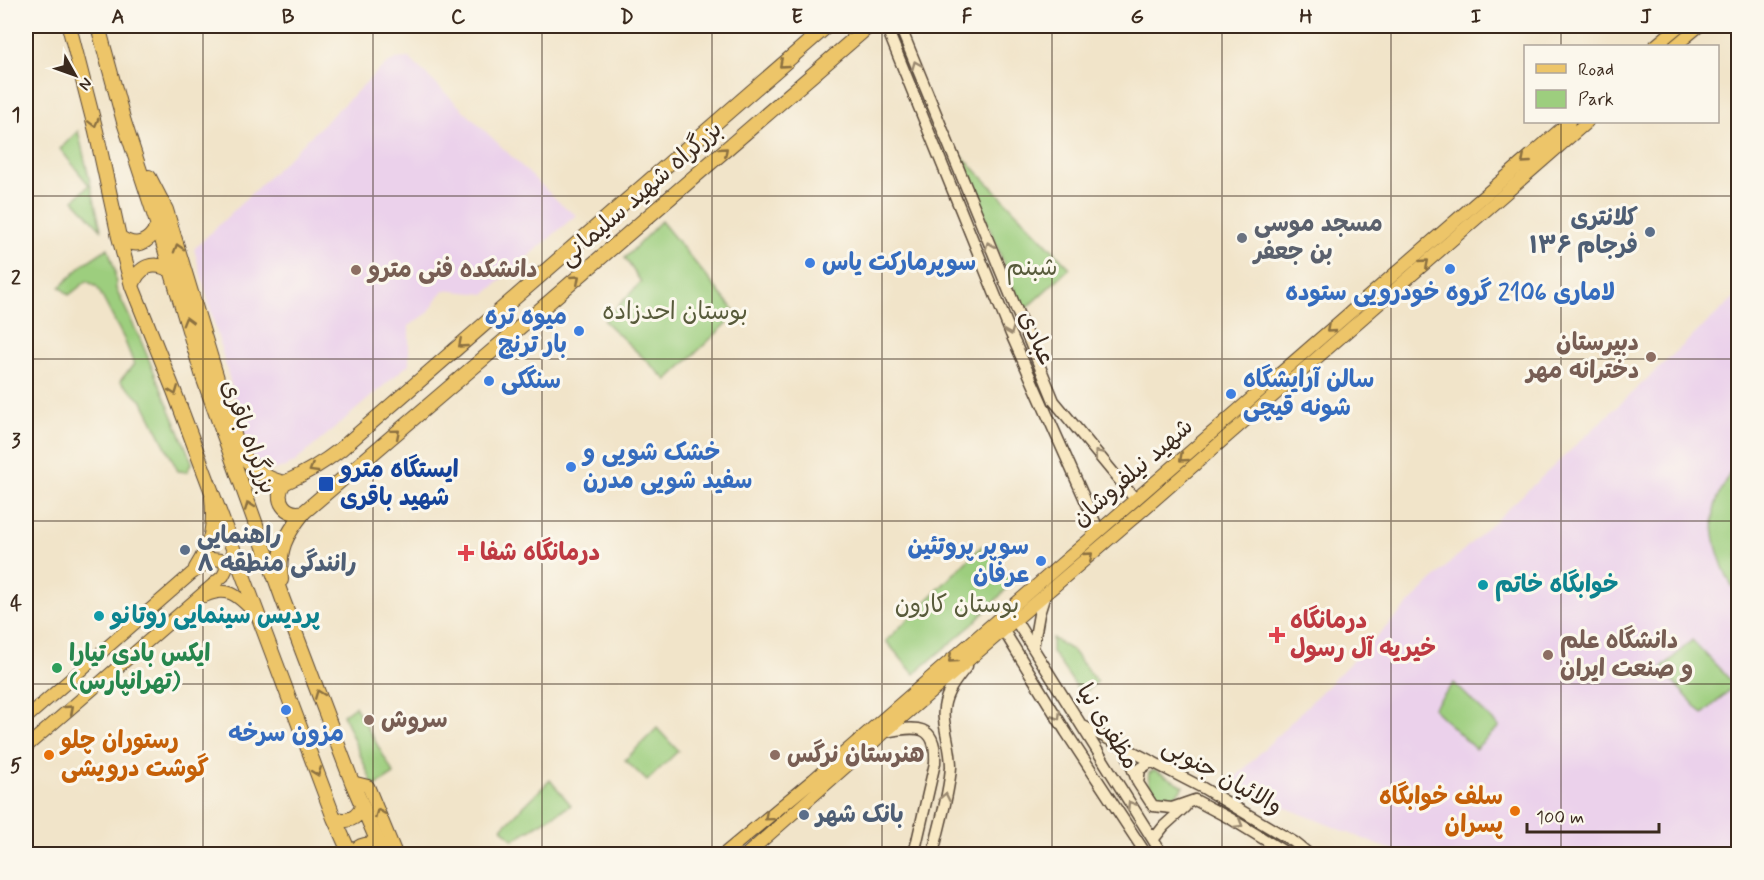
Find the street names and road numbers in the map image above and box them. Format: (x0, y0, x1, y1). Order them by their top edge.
street label: بزرگراه شهید سلیمانی (553, 114, 729, 274)
street label: عبادی (1010, 306, 1062, 370)
street label: بزرگراه باقری (213, 376, 283, 498)
street label: شهید نیلفروشان (1066, 412, 1200, 534)
street label: مظفری نیا (1069, 678, 1145, 776)
street label: والائیان جنوبی (1156, 731, 1288, 823)

